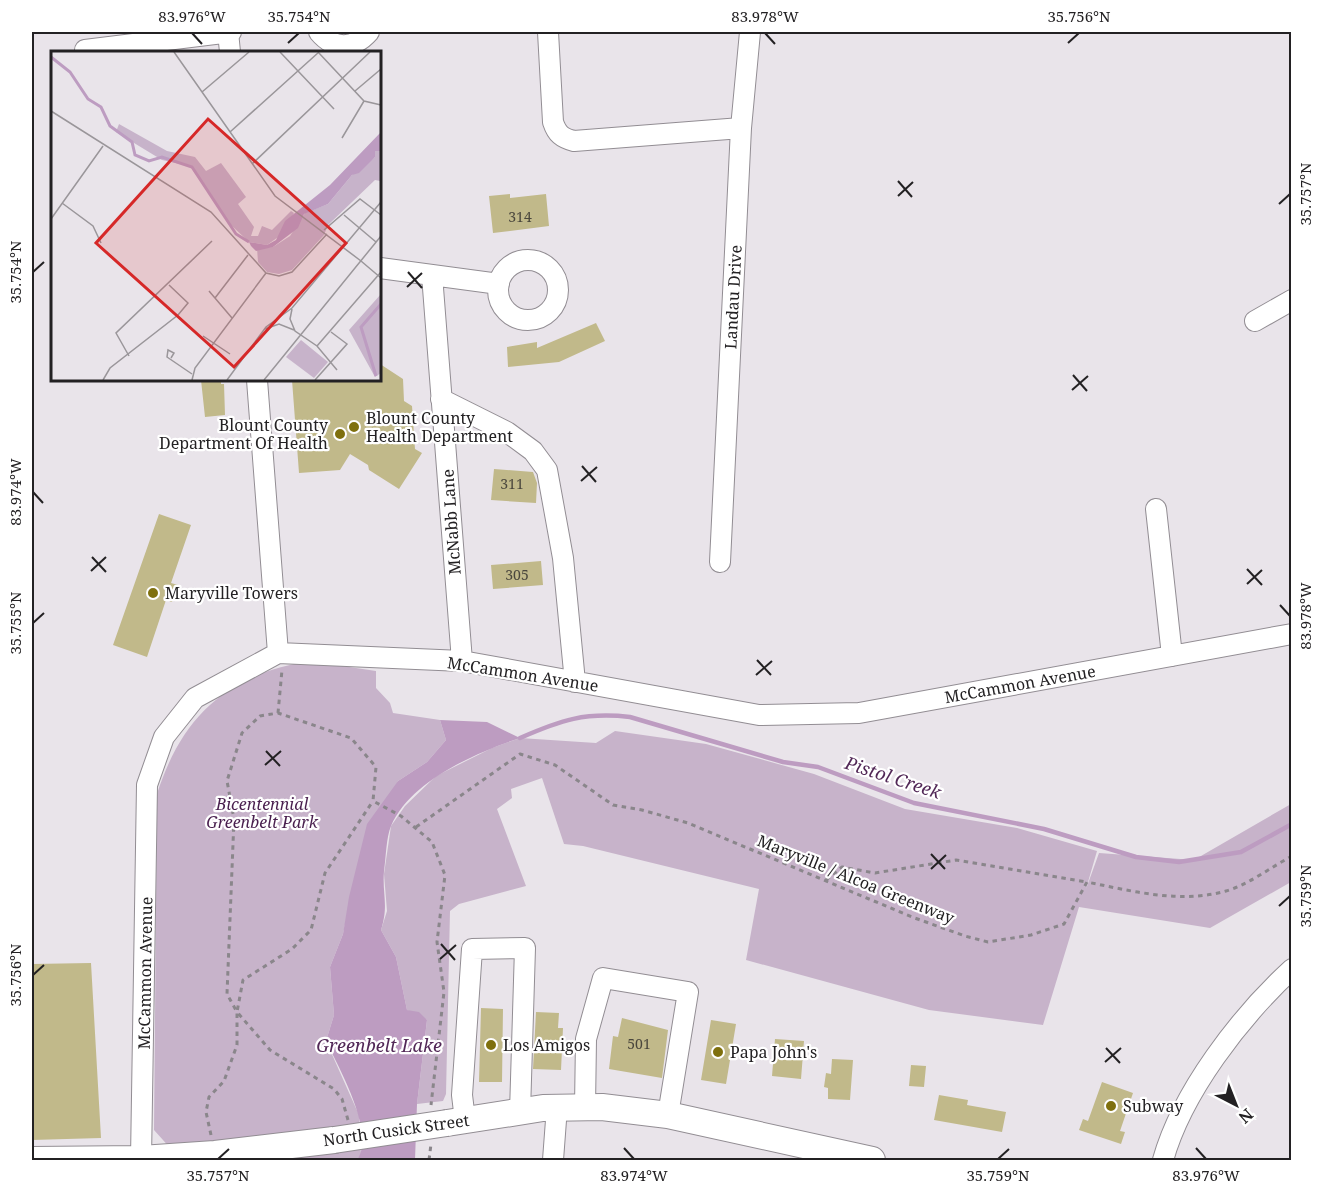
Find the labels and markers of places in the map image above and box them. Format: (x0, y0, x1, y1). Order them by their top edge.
place label: Blount County Health Department (366, 407, 513, 447)
place label: Blount County Department Of Health (159, 414, 329, 454)
marker: Blount County Health Department (347, 420, 361, 434)
marker: Blount County Department Of Health (333, 427, 347, 441)
place label: Maryville Towers (165, 582, 298, 604)
marker: Maryville Towers (146, 586, 160, 600)
place label: Los Amigos (503, 1034, 590, 1056)
marker: Los Amigos (484, 1038, 498, 1052)
place label: Papa John's (730, 1041, 817, 1063)
marker: Papa John's (711, 1045, 725, 1059)
place label: Subway (1123, 1095, 1184, 1117)
marker: Subway (1104, 1099, 1118, 1113)

